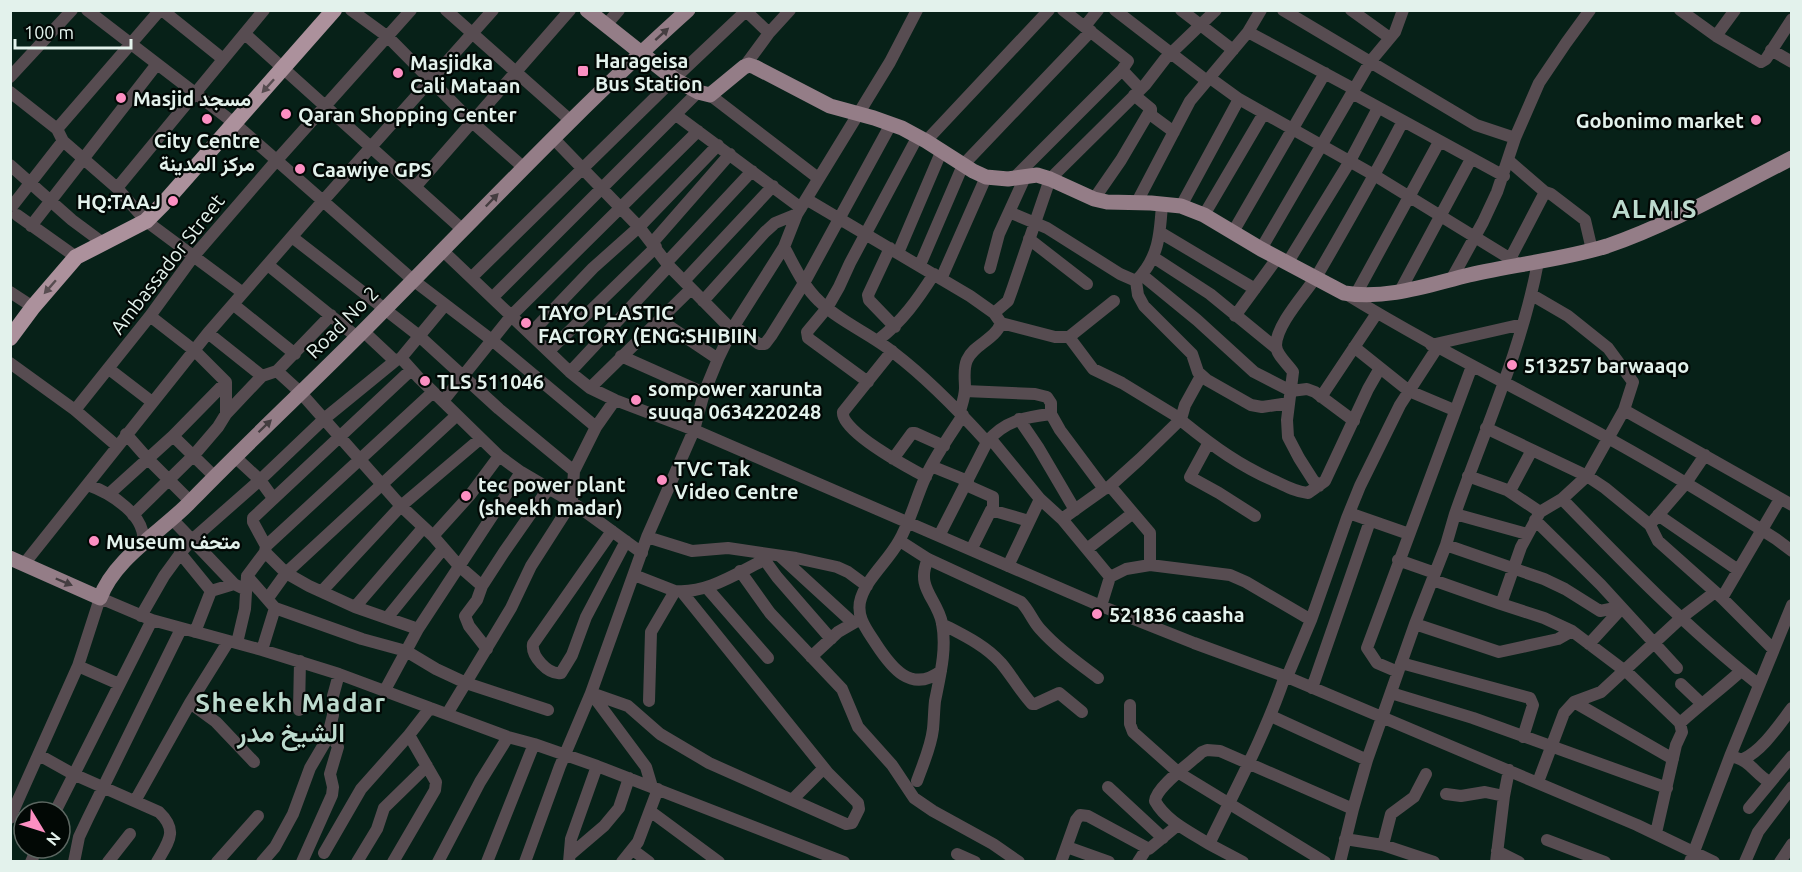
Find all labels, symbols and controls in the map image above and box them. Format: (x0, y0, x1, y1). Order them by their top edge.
scale bar (15, 12, 130, 50)
text: 100 m (24, 22, 74, 42)
one-way arrow (654, 28, 669, 41)
place label: Harageisa Bus Station (595, 49, 703, 95)
place label: Masjidka Cali Mataan (410, 51, 521, 97)
marker: Harageisa Bus Station (576, 64, 590, 78)
marker: Masjidka Cali Mataan (391, 66, 405, 80)
one-way arrow (262, 78, 275, 93)
place label: Masjid مسجد (133, 87, 251, 111)
marker: Masjid مسجد (114, 91, 128, 105)
place label: Qaran Shopping Center (298, 103, 517, 126)
marker: Qaran Shopping Center (279, 107, 293, 121)
place label: Gobonimo market (1576, 109, 1744, 132)
marker: City Centre مركز المدينة (200, 112, 214, 126)
marker: Gobonimo market (1749, 113, 1763, 127)
place label: City Centre مركز المدينة (154, 129, 260, 177)
place label: Caawiye GPS (312, 158, 432, 181)
marker: Caawiye GPS (293, 162, 307, 176)
street label: Ambassador Street (105, 189, 229, 339)
place label: HQ:TAAJ (77, 190, 161, 213)
one-way arrow (485, 192, 499, 207)
marker: HQ:TAAJ (166, 194, 180, 208)
district label: ALMIS (1612, 194, 1698, 223)
one-way arrow (44, 279, 57, 294)
street label: Road No 2 (301, 281, 383, 363)
place label: TAYO PLASTIC FACTORY (ENG:SHIBIIN (538, 301, 757, 347)
marker: TAYO PLASTIC FACTORY (ENG:SHIBIIN (519, 316, 533, 330)
place label: 513257 barwaaqo (1524, 354, 1689, 377)
marker: 513257 barwaaqo (1505, 358, 1519, 372)
place label: TLS 511046 (437, 370, 544, 393)
marker: TLS 511046 (418, 374, 432, 388)
place label: sompower xarunta suuqa 0634220248 (648, 377, 823, 423)
marker: sompower xarunta suuqa 0634220248 (629, 393, 643, 407)
one-way arrow (257, 419, 272, 433)
place label: TVC Tak Video Centre (674, 457, 799, 503)
place label: tec power plant (sheekh madar) (478, 473, 626, 519)
marker: TVC Tak Video Centre (655, 473, 669, 487)
marker: tec power plant (sheekh madar) (459, 489, 473, 503)
place label: Museum متحف (106, 530, 241, 553)
marker: Museum متحف (87, 534, 101, 548)
one-way arrow (55, 577, 73, 587)
place label: 521836 caasha (1109, 603, 1245, 626)
marker: 521836 caasha (1090, 607, 1104, 621)
district label: Sheekh Madar الشيخ مدر (195, 688, 387, 751)
north arrow (12, 800, 72, 860)
text: N (43, 829, 65, 849)

